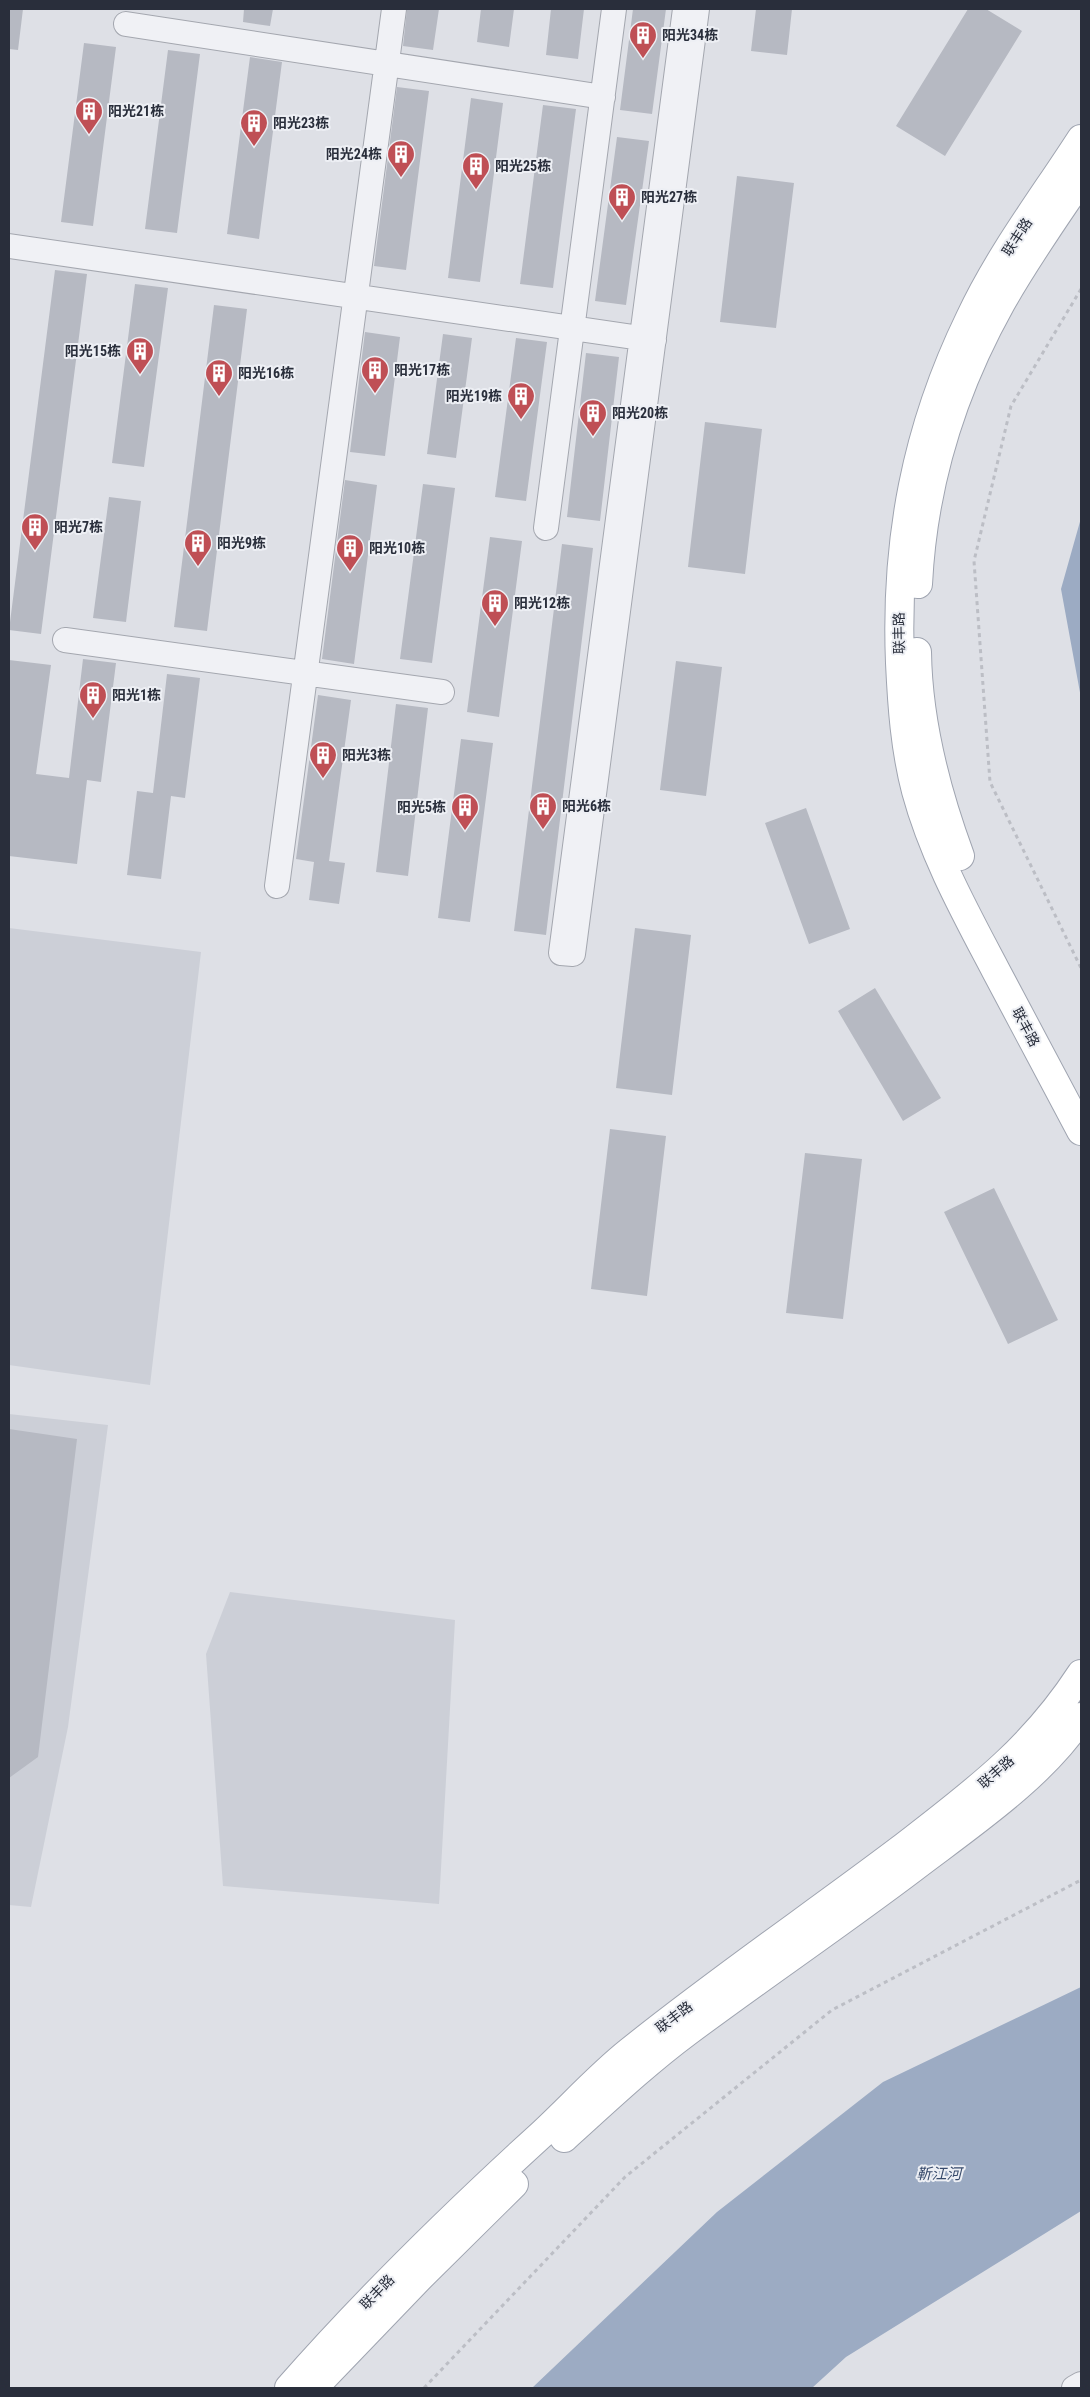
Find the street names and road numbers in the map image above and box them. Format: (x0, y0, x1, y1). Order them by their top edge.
street label: 联丰路 (999, 215, 1035, 259)
street label: 联丰路 (891, 612, 907, 654)
street label: 联丰路 (1009, 1005, 1043, 1049)
street label: 联丰路 (975, 1752, 1017, 1792)
street label: 联丰路 (652, 1998, 696, 2036)
street label: 联丰路 (357, 2271, 397, 2313)

